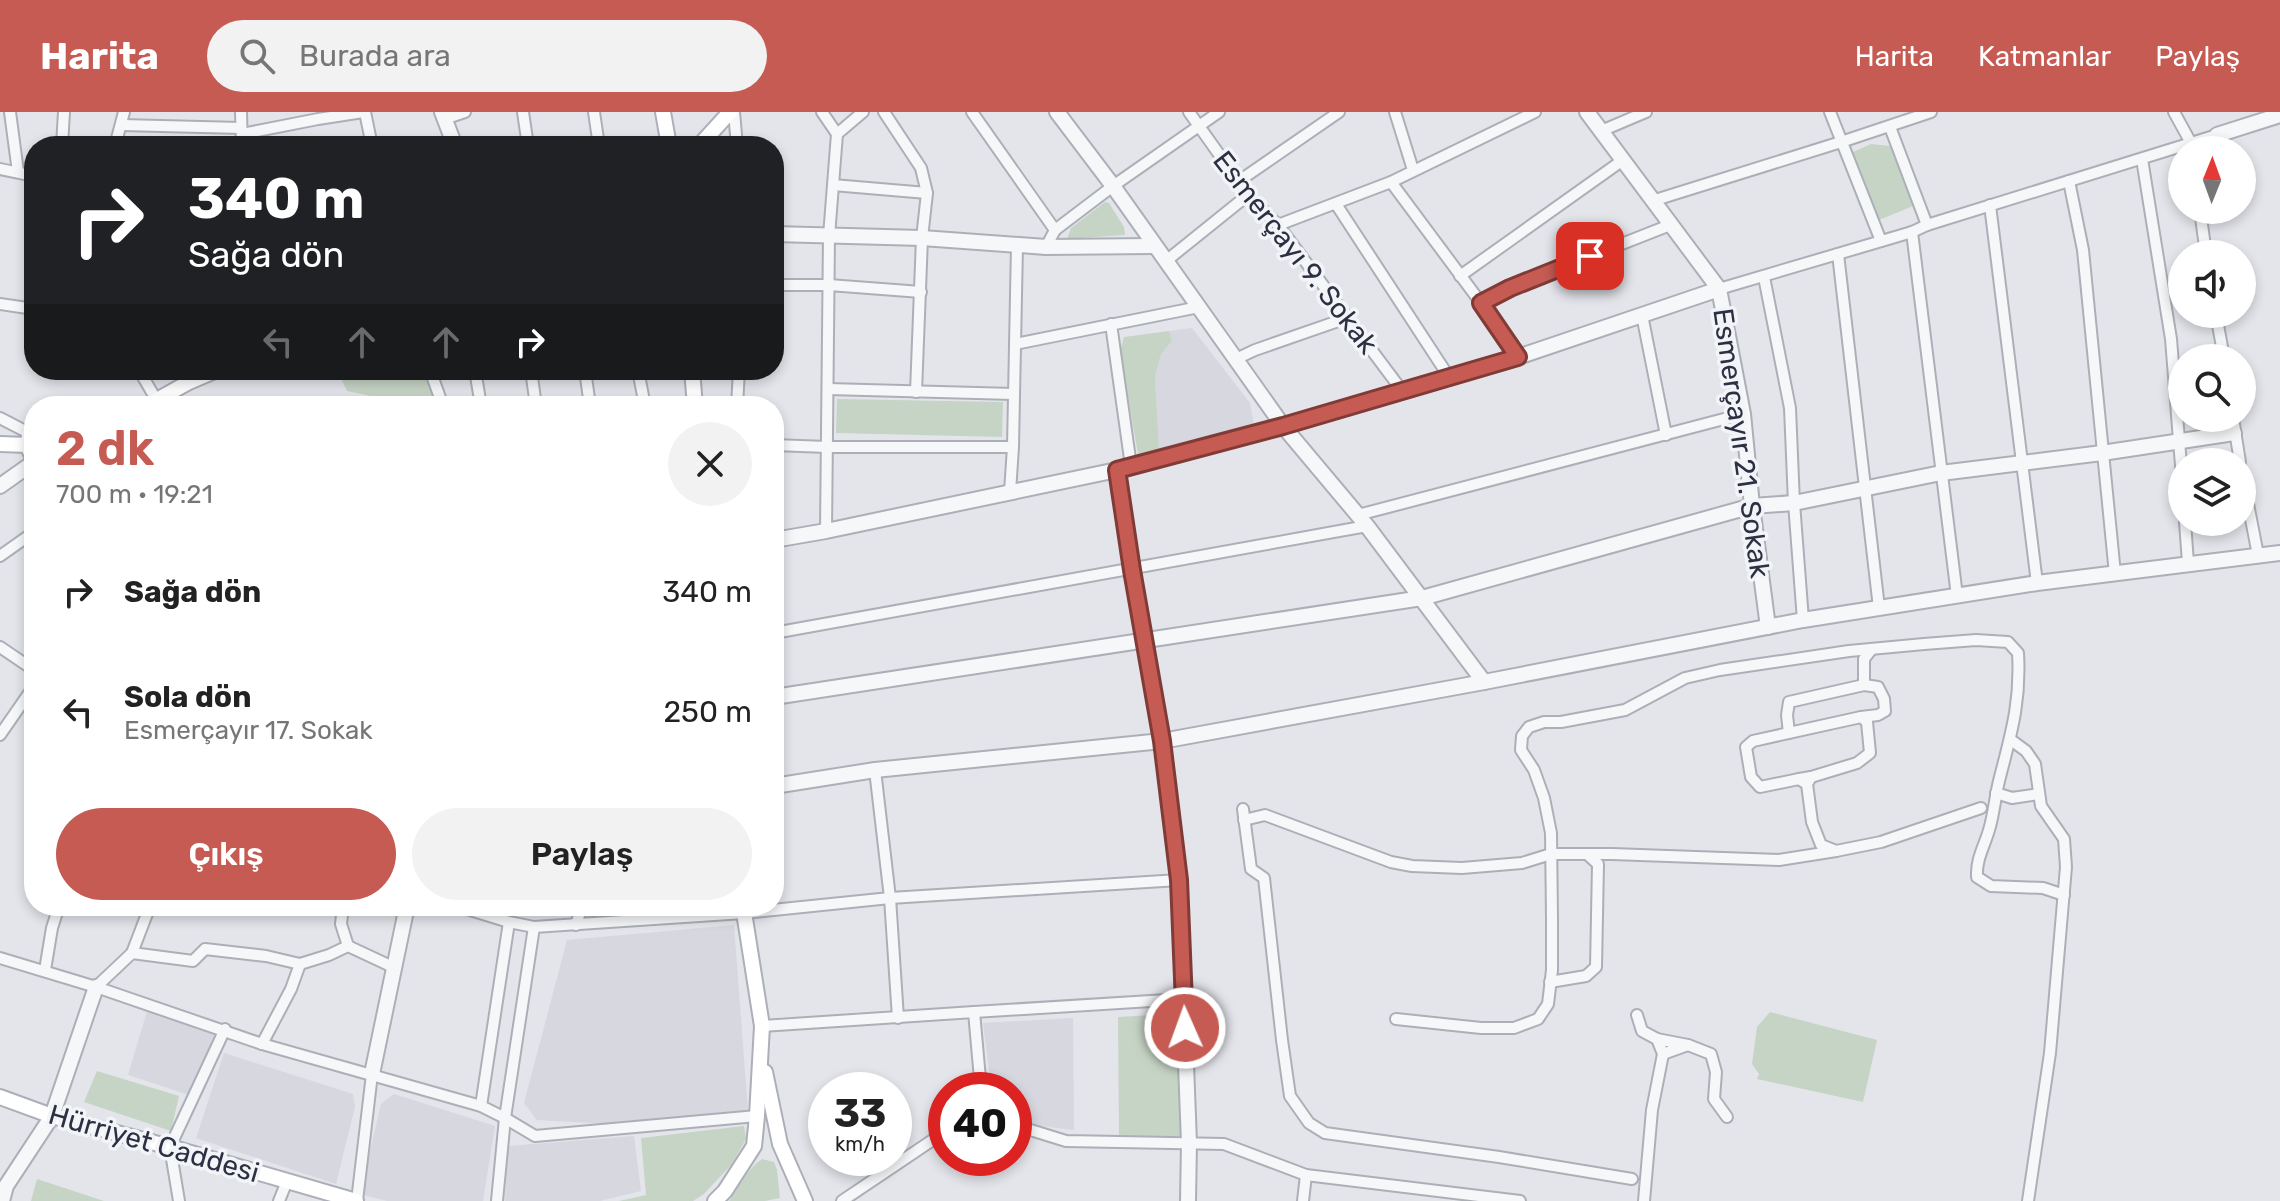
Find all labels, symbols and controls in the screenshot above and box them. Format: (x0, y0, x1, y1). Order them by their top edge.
search box (207, 20, 767, 92)
text: Harita (40, 33, 159, 79)
icon: search (235, 34, 279, 78)
text: Burada ara (299, 38, 451, 74)
text: Harita (1855, 40, 1934, 73)
text: Katmanlar (1978, 40, 2111, 73)
text: Paylaş (2155, 40, 2240, 73)
north arrow (2168, 136, 2256, 224)
map controls (2168, 136, 2256, 536)
street label: Esmerçayı 9. Sokak (1206, 144, 1385, 361)
text: 340 m (188, 166, 364, 232)
icon: right (56, 168, 160, 272)
pin (1556, 222, 1624, 290)
text: Sağa dön (188, 233, 344, 276)
icon: arrive (1568, 234, 1612, 278)
button: sound (2168, 240, 2256, 328)
street label: Esmerçayır 21. Sokak (1706, 306, 1777, 580)
icon: left (256, 320, 300, 364)
icon: ahead (340, 320, 384, 364)
icon: ahead (424, 320, 468, 364)
icon: right (508, 320, 552, 364)
button: search (2168, 344, 2256, 432)
text: 2 dk (56, 420, 154, 477)
button: close (668, 422, 752, 506)
button: layers (2168, 448, 2256, 536)
text: 700 m · 19:21 (56, 479, 213, 510)
icon: right (56, 570, 100, 614)
text: Sağa dön (124, 574, 261, 610)
text: 340 m (662, 574, 752, 610)
text: Sola dön (124, 679, 251, 715)
icon: left (56, 690, 100, 734)
text: 250 m (664, 694, 752, 730)
text: Esmerçayır 17. Sokak (124, 715, 373, 746)
button: Çıkış (56, 808, 396, 900)
button: Paylaş (412, 808, 752, 900)
position arrow (1143, 986, 1227, 1070)
speed limit sign: 40 (928, 1072, 1032, 1176)
text: 33 (834, 1090, 886, 1137)
street label: Hürriyet Caddesi (45, 1098, 263, 1189)
text: km/h (835, 1132, 885, 1156)

